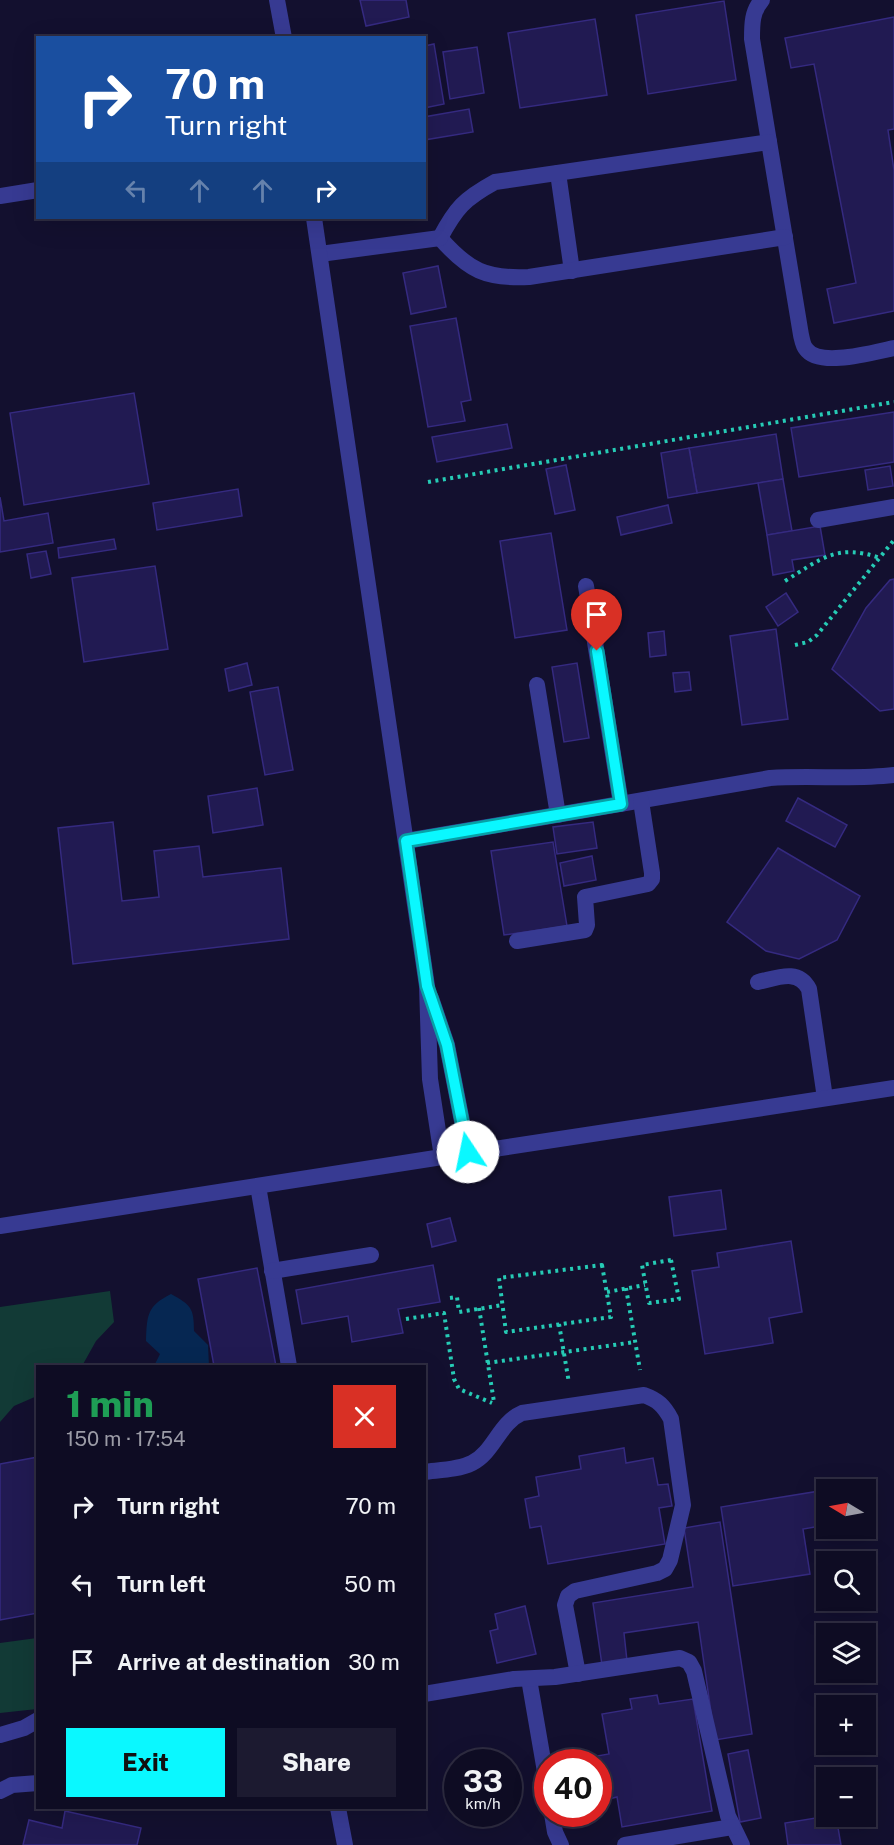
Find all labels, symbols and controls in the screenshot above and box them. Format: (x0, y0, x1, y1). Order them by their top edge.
text: 70 m (165, 59, 265, 108)
icon: right (66, 60, 144, 138)
text: Turn right (165, 109, 288, 141)
icon: left (120, 174, 153, 207)
icon: ahead (183, 174, 216, 207)
icon: ahead (246, 174, 279, 207)
icon: right (309, 174, 342, 207)
pin (571, 589, 622, 651)
icon: arrive (580, 598, 613, 631)
position arrow (436, 1120, 500, 1184)
text: 1 min (66, 1383, 154, 1425)
button: close (333, 1385, 396, 1448)
text: 150 m · 17:54 (66, 1427, 186, 1451)
north arrow (816, 1479, 876, 1539)
map controls (816, 1479, 876, 1827)
icon: right (66, 1490, 99, 1523)
text: Turn right (117, 1493, 220, 1519)
text: 70 m (345, 1493, 396, 1519)
button: search (816, 1551, 876, 1611)
icon: left (66, 1568, 99, 1601)
text: Turn left (117, 1571, 206, 1597)
text: 50 m (344, 1571, 396, 1597)
button: layers (816, 1623, 876, 1683)
icon: arrive (66, 1646, 99, 1679)
text: Arrive at destination (117, 1649, 330, 1675)
text: 30 m (348, 1649, 400, 1675)
button: + (816, 1695, 876, 1755)
button: Exit (66, 1728, 225, 1797)
button: Share (237, 1728, 396, 1797)
speed limit sign: 40 (534, 1749, 612, 1827)
text: 33 (463, 1763, 503, 1799)
button: − (816, 1767, 876, 1827)
text: km/h (465, 1795, 501, 1812)

